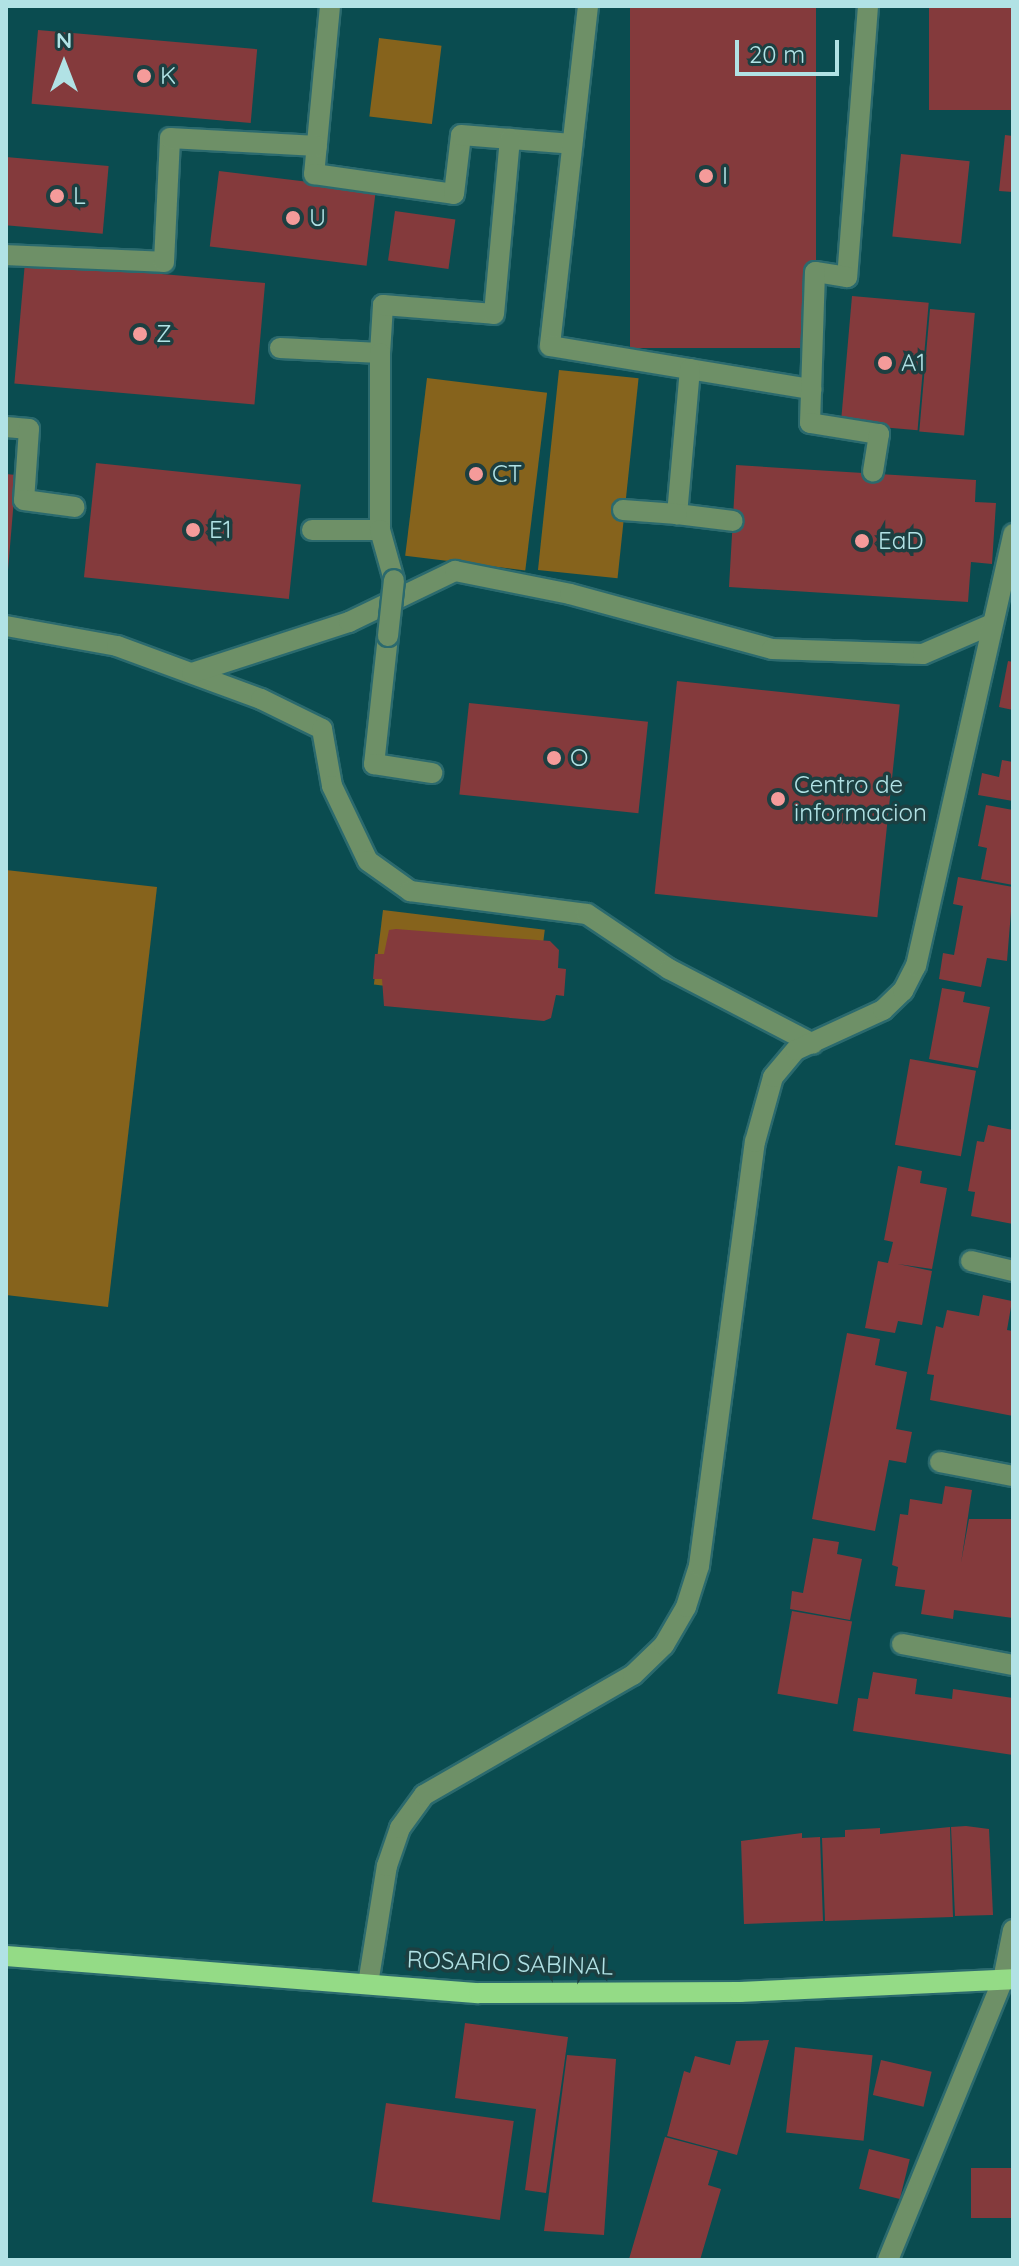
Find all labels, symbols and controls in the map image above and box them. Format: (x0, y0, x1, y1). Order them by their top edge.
north arrow (24, 24, 104, 104)
scale bar (739, 24, 843, 74)
text: N (56, 26, 72, 54)
text: 20 m (749, 39, 805, 69)
place label: K (160, 62, 176, 90)
marker: K (135, 67, 153, 85)
place label: I (722, 162, 728, 190)
marker: I (697, 167, 715, 185)
place label: L (73, 182, 86, 210)
marker: L (48, 187, 66, 205)
place label: U (309, 204, 326, 232)
marker: U (284, 209, 302, 227)
place label: Z (156, 320, 171, 348)
marker: Z (131, 325, 149, 343)
place label: A1 (901, 349, 925, 377)
marker: A1 (876, 354, 894, 372)
place label: CT (492, 460, 522, 488)
marker: CT (467, 465, 485, 483)
place label: E1 (209, 516, 232, 544)
marker: E1 (184, 521, 202, 539)
place label: EaD (878, 527, 923, 555)
marker: EaD (853, 532, 871, 550)
place label: O (570, 744, 588, 772)
marker: O (545, 749, 563, 767)
place label: Centro de informacion (794, 771, 927, 827)
marker: Centro de informacion (769, 790, 787, 808)
street label: ROSARIO SABINAL (406, 1945, 614, 1981)

